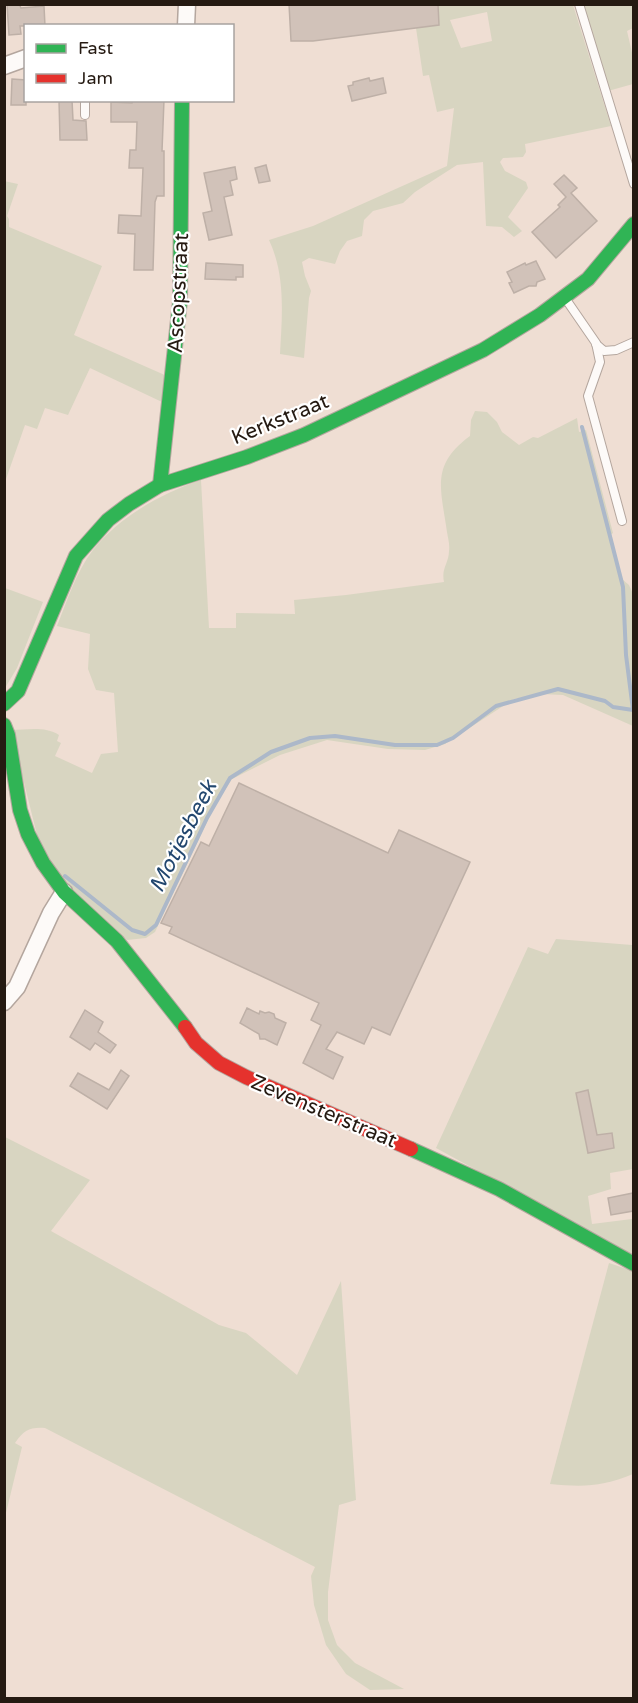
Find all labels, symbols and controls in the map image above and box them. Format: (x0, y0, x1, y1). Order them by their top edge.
legend (24, 24, 234, 102)
text: Fast (78, 37, 113, 59)
text: Jam (78, 67, 113, 89)
street label: Ascopstraat (163, 232, 194, 354)
street label: Kerkstraat (228, 389, 333, 450)
water label: Motjesbeek (144, 774, 223, 897)
street label: Zevensterstraat (247, 1069, 401, 1153)

